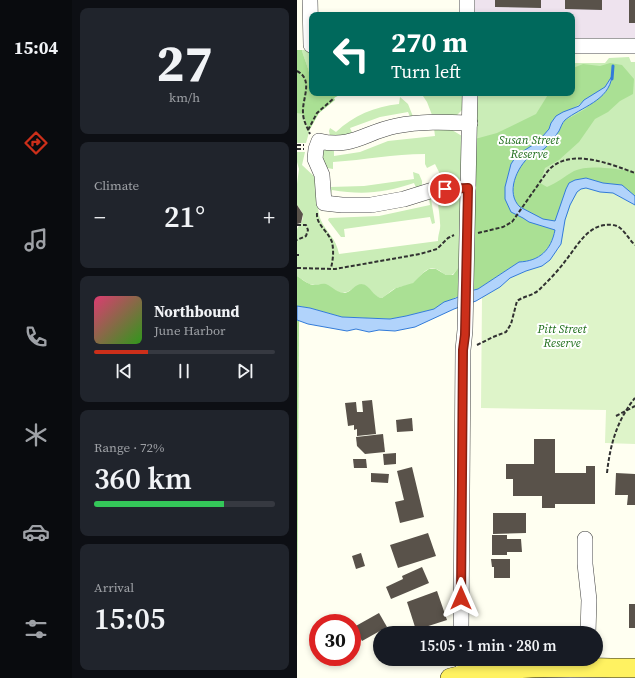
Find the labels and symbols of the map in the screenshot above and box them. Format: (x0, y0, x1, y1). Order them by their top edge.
park label: Susan Street Reserve (499, 132, 560, 162)
pin (428, 172, 462, 206)
park label: Pitt Street Reserve (537, 321, 588, 351)
position arrow (440, 577, 482, 619)
speed limit sign: 30 (309, 614, 361, 666)

